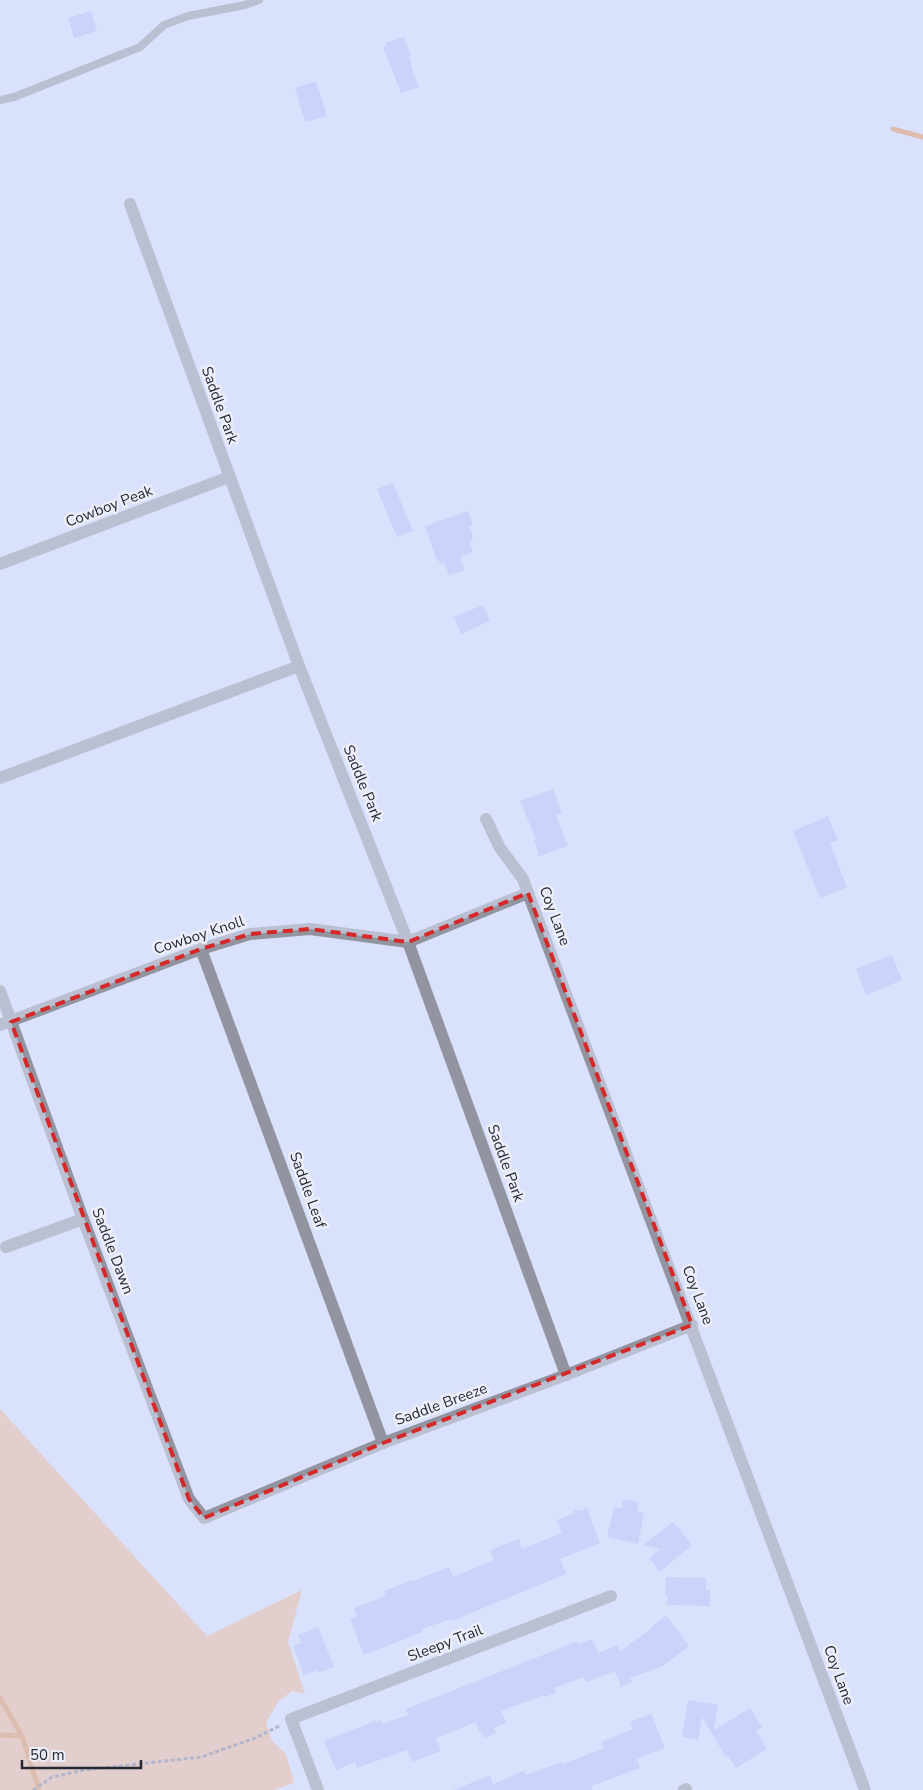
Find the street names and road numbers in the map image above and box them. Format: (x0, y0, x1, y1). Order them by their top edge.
street label: Saddle Park (197, 364, 243, 447)
street label: Cowboy Peak (63, 480, 156, 532)
street label: Saddle Park (339, 742, 388, 825)
street label: Coy Lane (535, 883, 575, 949)
street label: Cowboy Knoll (151, 911, 247, 959)
street label: Saddle Park (483, 1122, 529, 1205)
street label: Saddle Leaf (285, 1149, 331, 1232)
street label: Saddle Dawn (87, 1205, 139, 1297)
street label: Coy Lane (678, 1262, 718, 1328)
street label: Saddle Breeze (392, 1378, 490, 1430)
street label: Sleepy Trail (405, 1619, 486, 1666)
street label: Coy Lane (819, 1642, 859, 1708)

